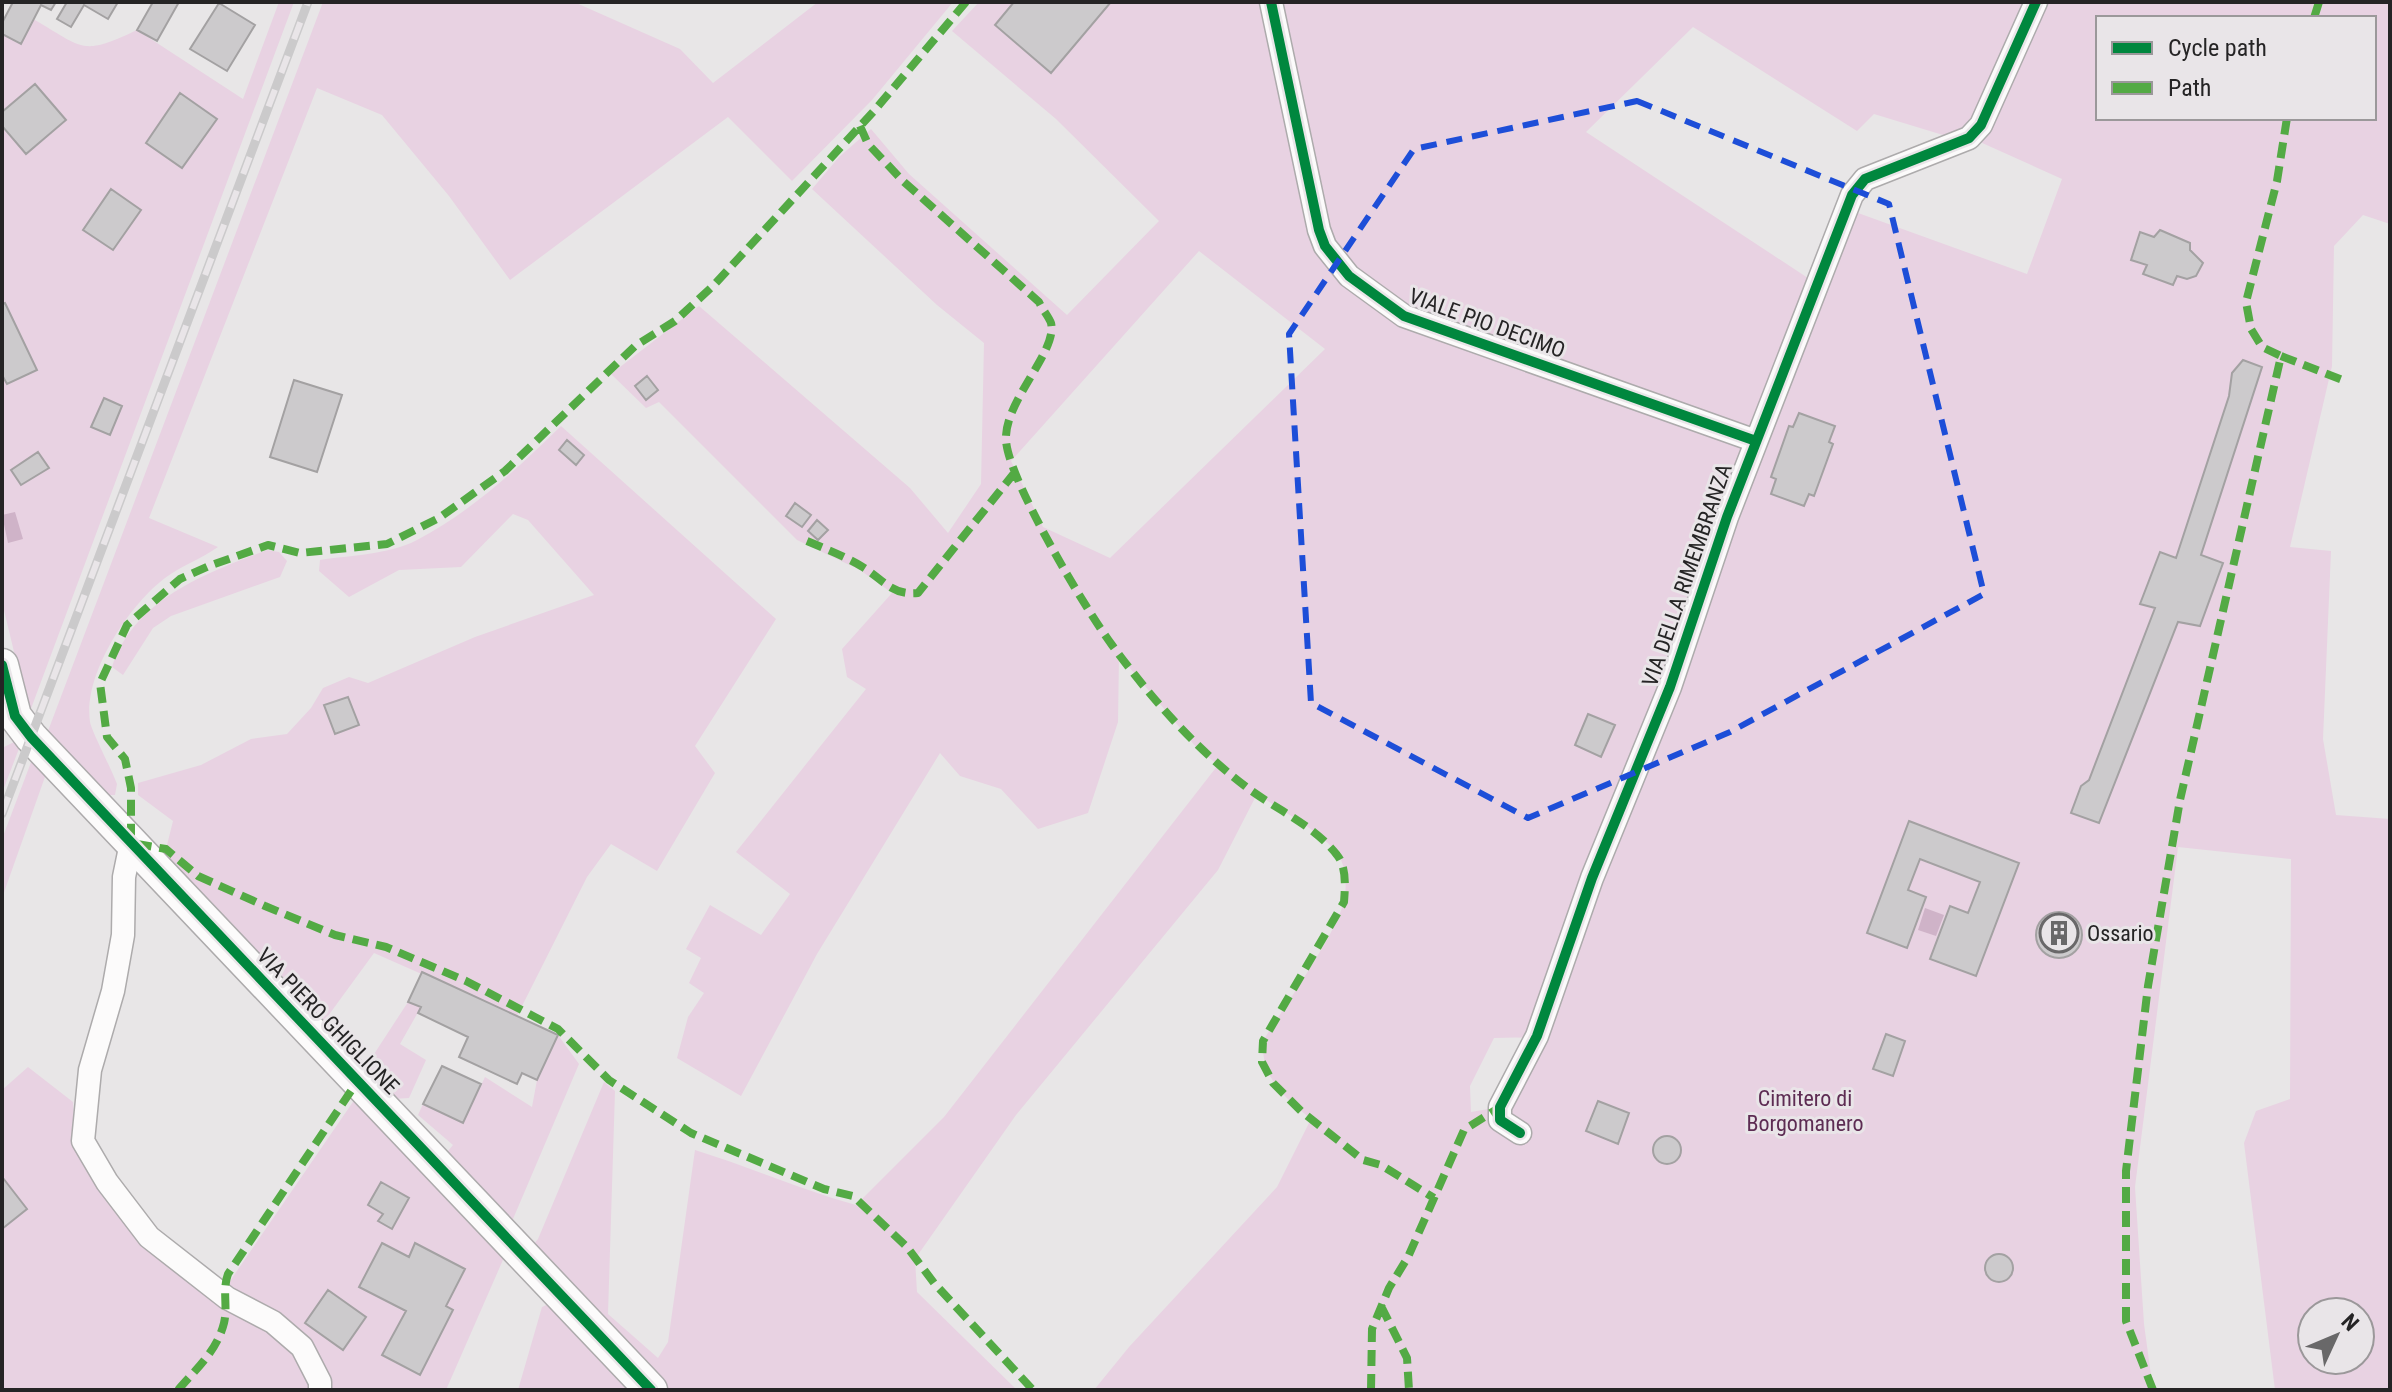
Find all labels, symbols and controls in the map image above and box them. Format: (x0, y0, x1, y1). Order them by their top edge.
legend (2096, 16, 2376, 120)
text: Cycle path (2168, 34, 2267, 62)
text: Path (2168, 74, 2211, 102)
street label: VIALE PIO DECIMO (1405, 283, 1569, 363)
street label: VIA DELLA RIMEMBRANZA (1637, 460, 1737, 690)
building icon: Ossario (2038, 912, 2080, 954)
place label: Ossario (2087, 921, 2154, 946)
street label: VIA PIERO GHIGLIONE (252, 943, 404, 1099)
park label: Cimitero di Borgomanero (1746, 1086, 1864, 1136)
north arrow (2296, 1296, 2376, 1376)
text: N (2336, 1309, 2364, 1336)

